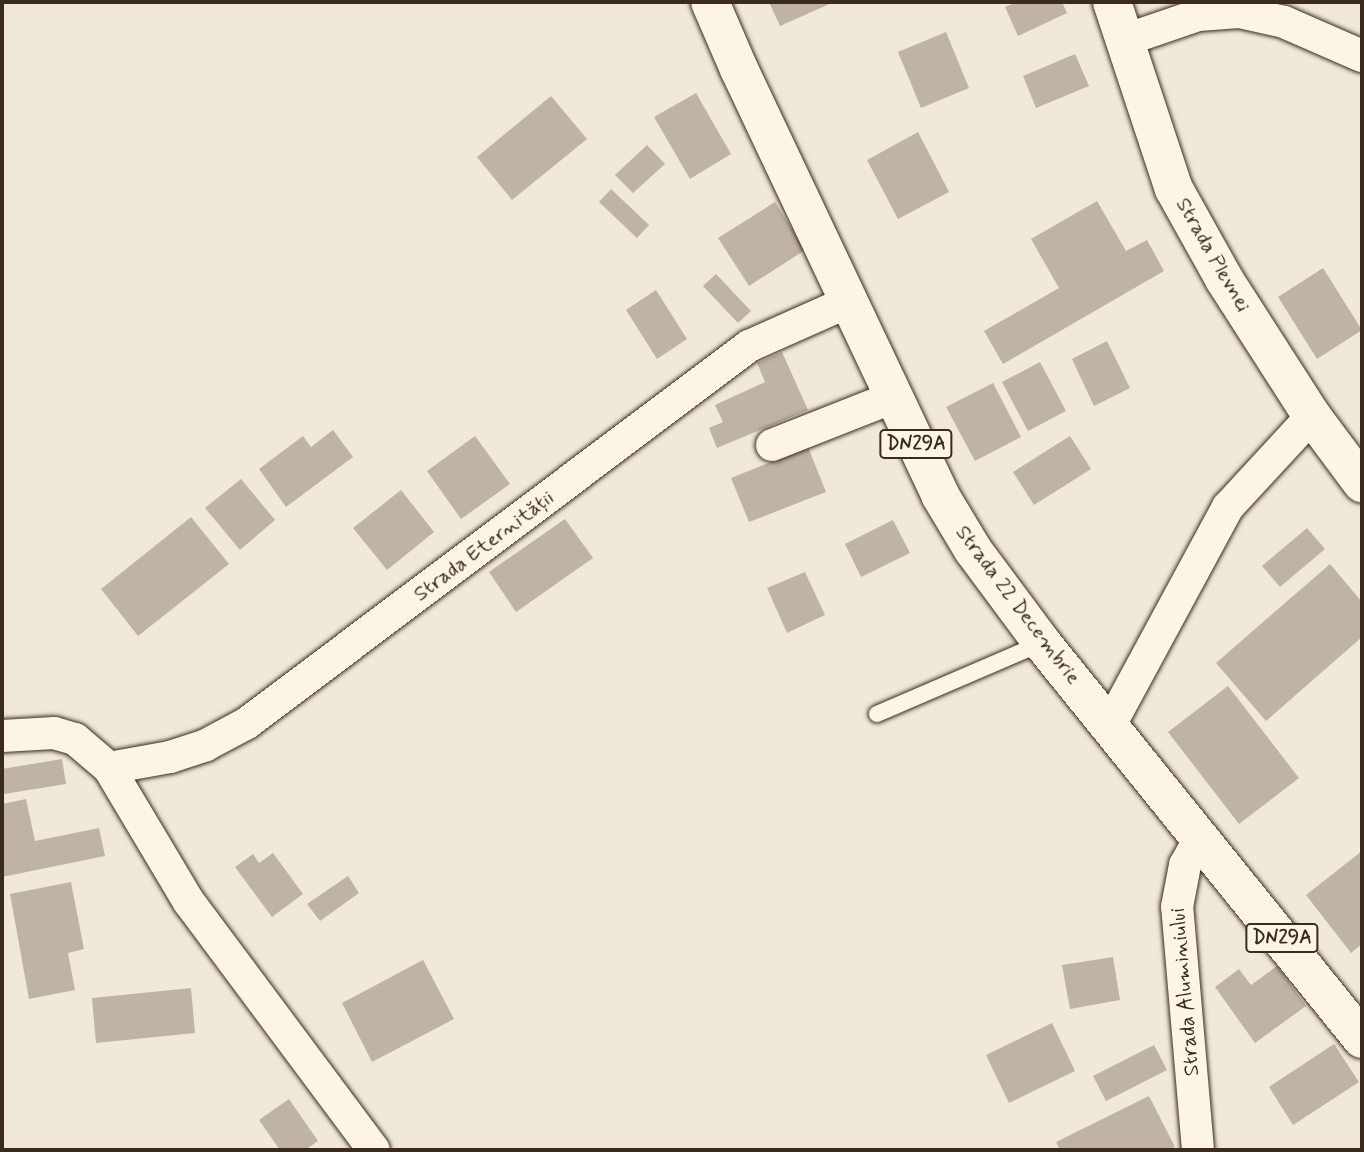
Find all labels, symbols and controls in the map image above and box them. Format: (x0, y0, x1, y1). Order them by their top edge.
street label: Strada Plevnei (1170, 193, 1256, 317)
road number: DN29A (879, 428, 953, 460)
street label: Strada Eternității (409, 485, 559, 607)
street label: Strada 22 Decembrie (950, 521, 1086, 689)
street label: Strada Aluminiului (1165, 907, 1205, 1077)
road number: DN29A (1245, 922, 1319, 954)

